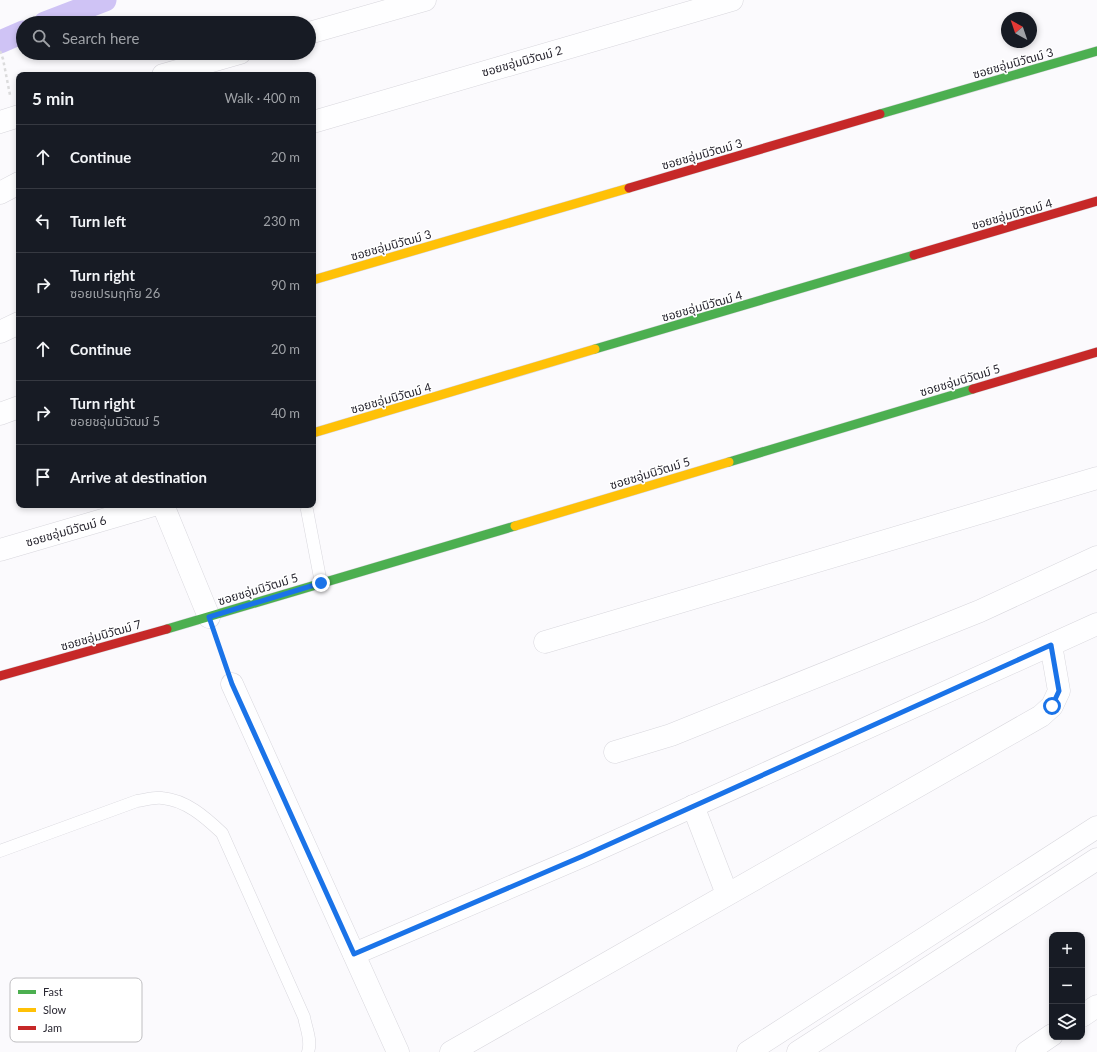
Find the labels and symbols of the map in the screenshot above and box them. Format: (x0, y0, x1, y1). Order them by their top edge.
north arrow (1001, 12, 1037, 48)
street label: ซอยชอุ่มนิวัฒม์ 2 (480, 42, 564, 80)
street label: ซอยชอุ่มนิวัฒม์ 3 (971, 44, 1055, 82)
street label: ซอยชอุ่มนิวัฒม์ 3 (660, 135, 744, 173)
street label: ซอยชอุ่มนิวัฒม์ 4 (970, 195, 1054, 233)
street label: ซอยชอุ่มนิวัฒม์ 3 (349, 226, 433, 264)
street label: ซอยชอุ่มนิวัฒม์ 4 (660, 287, 744, 325)
street label: ซอยชอุ่มนิวัฒม์ 5 (918, 361, 1002, 399)
street label: ซอยชอุ่มนิวัฒม์ 4 (349, 379, 433, 417)
street label: ซอยชอุ่มนิวัฒม์ 5 (608, 454, 692, 492)
street label: ซอยชอุ่มนิวัฒม์ 6 (24, 512, 108, 550)
street label: ซอยชอุ่มนิวัฒม์ 5 (216, 570, 300, 608)
route end (312, 574, 330, 592)
street label: ซอยชอุ่มนิวัฒม์ 7 (59, 616, 143, 654)
route start (1043, 697, 1061, 715)
legend (10, 978, 142, 1042)
text: Fast (43, 985, 63, 998)
text: Slow (43, 1003, 67, 1016)
text: Jam (43, 1021, 62, 1034)

